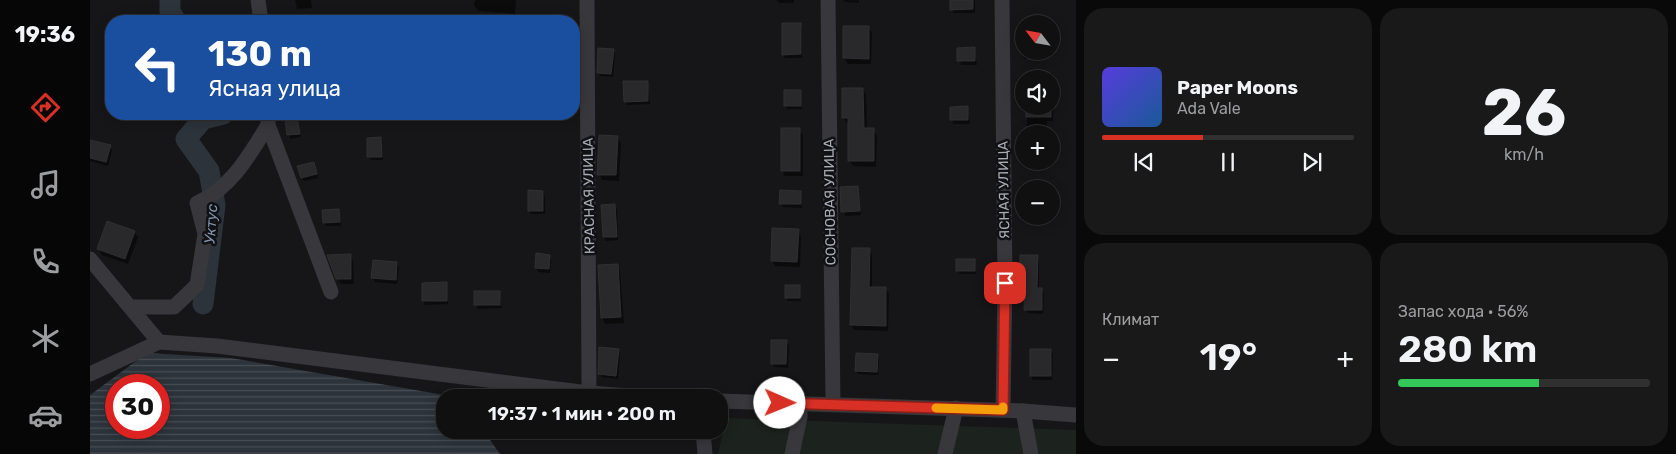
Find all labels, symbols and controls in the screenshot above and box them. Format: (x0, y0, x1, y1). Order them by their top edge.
north arrow (1015, 15, 1060, 60)
map controls (1015, 15, 1060, 225)
text: 19:36 (15, 21, 75, 48)
text: 130 m (208, 33, 312, 75)
icon: left (125, 35, 190, 100)
button: sound (1015, 70, 1060, 115)
text: 26 (1482, 74, 1566, 151)
text: Ясная улица (208, 75, 341, 102)
text: Paper Moons (1177, 76, 1298, 99)
icon: directions (28, 90, 63, 125)
text: Ada Vale (1177, 99, 1241, 118)
button: + (1015, 125, 1060, 170)
street label: КРАСНАЯ УЛИЦА (579, 137, 599, 254)
street label: СОСНОВАЯ УЛИЦА (820, 138, 840, 266)
street label: ЯСНАЯ УЛИЦА (995, 140, 1013, 239)
text: km/h (1504, 145, 1544, 164)
icon: previous (1130, 148, 1158, 176)
icon: pause (1214, 148, 1242, 176)
icon: next (1298, 148, 1326, 176)
icon: music (28, 167, 63, 202)
button: − (1015, 180, 1060, 225)
water label: Уктус (201, 203, 221, 245)
icon: phone (28, 244, 63, 279)
pin (984, 262, 1026, 304)
icon: arrive (991, 269, 1019, 297)
text: Запас хода · 56% (1398, 302, 1529, 321)
text: Климат (1102, 310, 1159, 329)
icon: climate (28, 321, 63, 356)
text: 280 km (1398, 326, 1537, 372)
text: 19° (1200, 334, 1257, 380)
text: − (1102, 342, 1120, 375)
text: + (1337, 342, 1354, 375)
speed limit sign: 30 (105, 374, 170, 439)
position arrow (753, 376, 805, 428)
icon: car (28, 398, 63, 433)
text: 19:37 · 1 мин · 200 m (488, 402, 676, 425)

